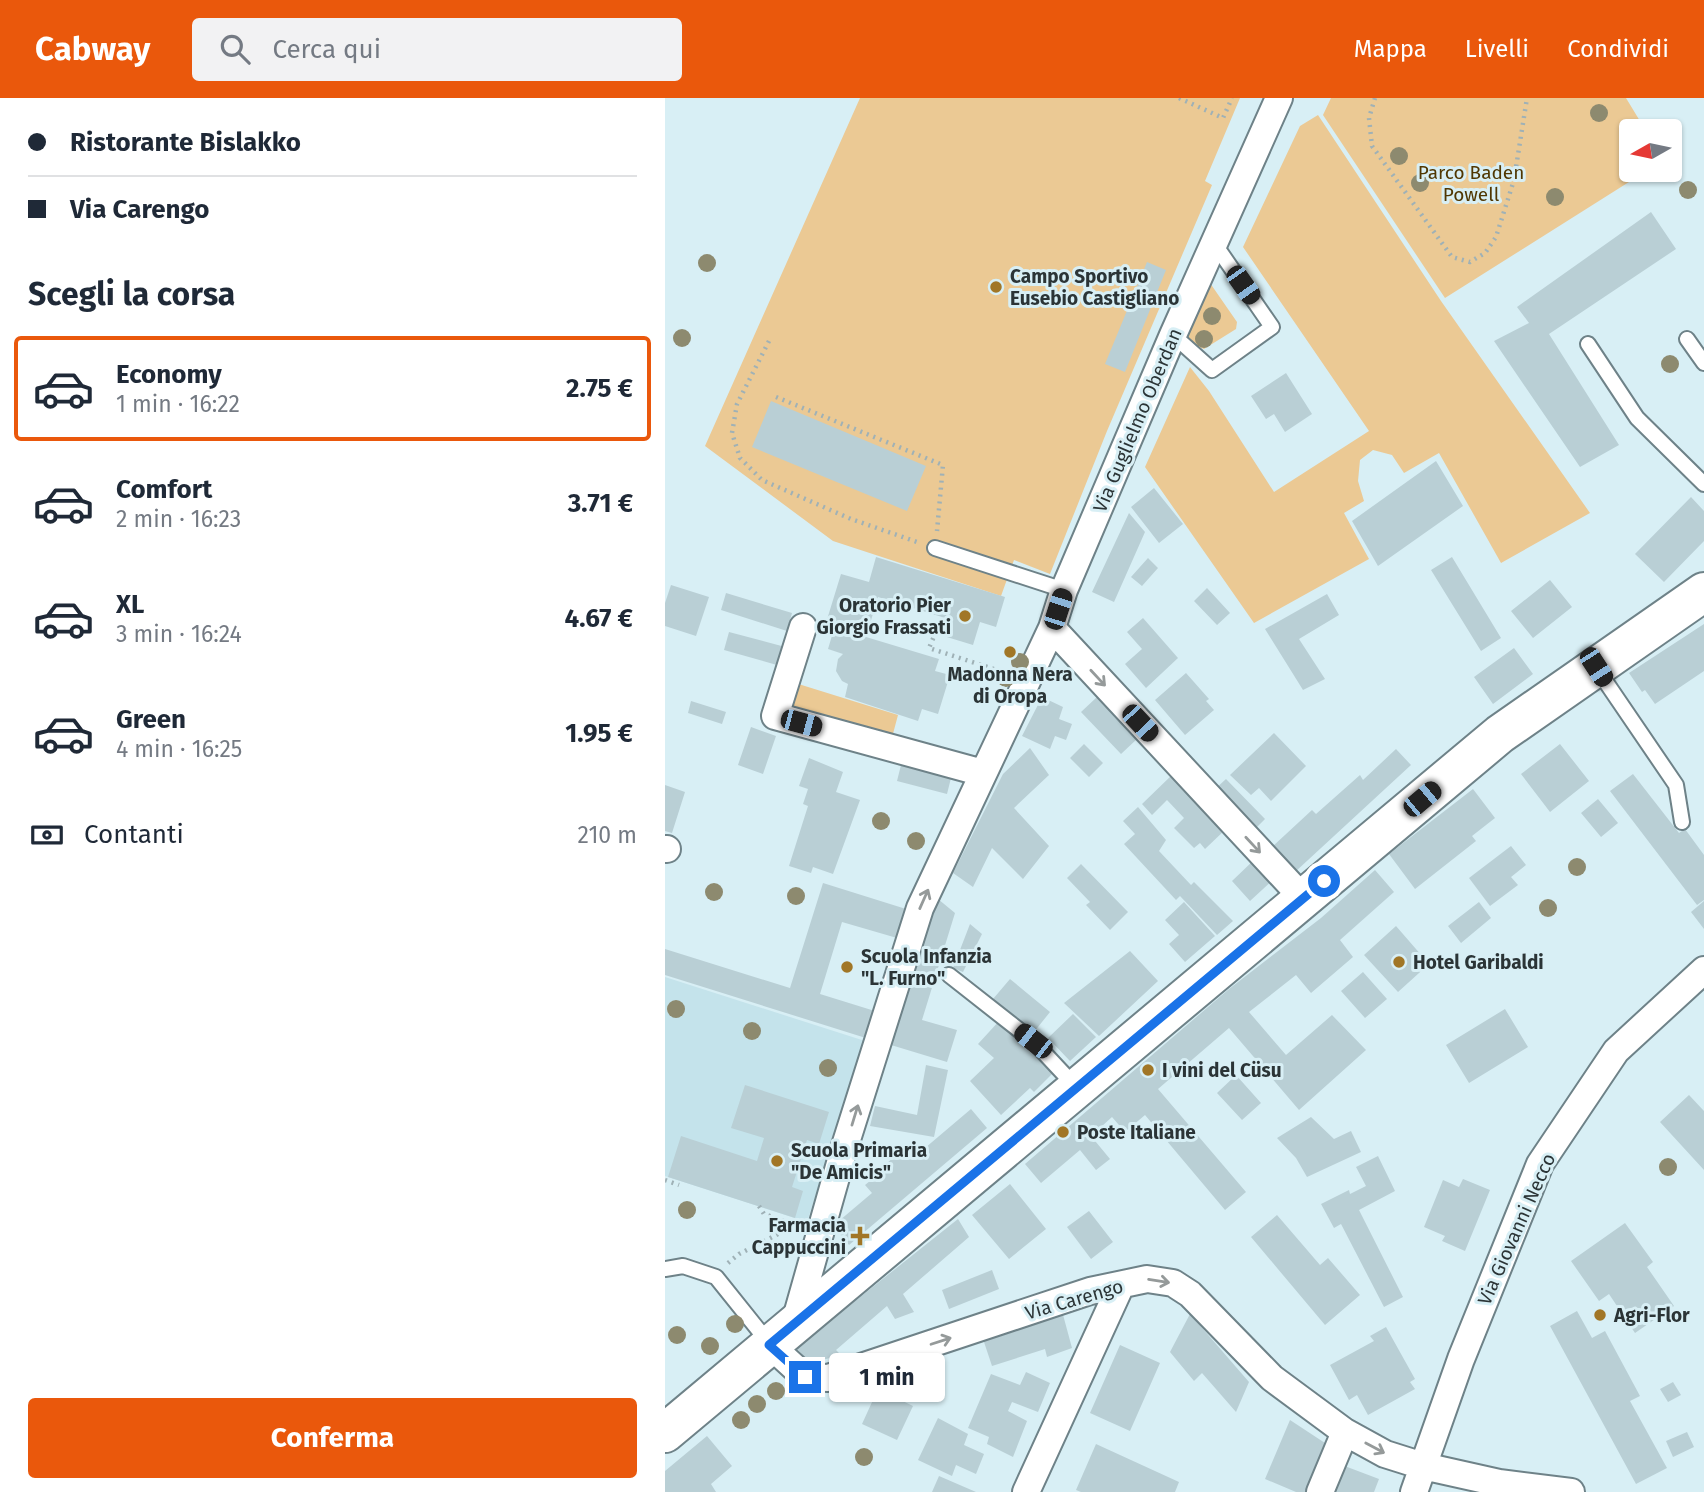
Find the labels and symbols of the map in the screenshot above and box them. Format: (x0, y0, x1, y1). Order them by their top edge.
north arrow (1619, 119, 1682, 182)
park label: Parco Baden Powell (1418, 161, 1524, 206)
car (1223, 262, 1264, 308)
place label: Campo Sportivo Eusebio Castigliano (1010, 265, 1179, 310)
marker: Campo Sportivo Eusebio Castigliano (988, 279, 1004, 295)
street label: Via Guglielmo Oberdan (1088, 325, 1187, 516)
car (1042, 586, 1075, 632)
place label: Oratorio Pier Giorgio Frassati (817, 594, 951, 639)
marker: Oratorio Pier Giorgio Frassati (957, 608, 973, 624)
marker: Madonna Nera di Oropa (1002, 644, 1018, 660)
car (1576, 644, 1617, 690)
place label: Madonna Nera di Oropa (947, 663, 1073, 708)
one-way arrow (1090, 669, 1107, 686)
car (1118, 700, 1163, 746)
car (778, 707, 825, 739)
car (1400, 777, 1445, 821)
one-way arrow (1245, 836, 1262, 853)
route start (1308, 865, 1340, 897)
one-way arrow (918, 889, 931, 910)
place label: Scuola Infanzia "L. Furno" (861, 945, 992, 990)
place label: Hotel Garibaldi (1413, 951, 1544, 974)
marker: Hotel Garibaldi (1391, 954, 1407, 970)
marker: Scuola Infanzia "L. Furno" (839, 959, 855, 975)
car (1010, 1020, 1057, 1062)
place label: I vini del Cüsu (1162, 1059, 1282, 1082)
marker: I vini del Cüsu (1140, 1062, 1156, 1078)
one-way arrow (849, 1105, 862, 1127)
place label: Poste Italiane (1077, 1121, 1196, 1144)
marker: Poste Italiane (1055, 1124, 1071, 1140)
place label: Scuola Primaria "De Amicis" (791, 1139, 927, 1184)
street label: Via Giovanni Necco (1473, 1150, 1560, 1309)
marker: Scuola Primaria "De Amicis" (769, 1153, 785, 1169)
place label: Farmacia Cappuccini (752, 1214, 846, 1259)
marker: Farmacia Cappuccini (852, 1228, 868, 1244)
street label: Via Carengo (1022, 1275, 1126, 1324)
one-way arrow (1148, 1275, 1170, 1288)
place label: Agri-Flor (1613, 1304, 1690, 1327)
marker: Agri-Flor (1592, 1307, 1608, 1323)
one-way arrow (930, 1333, 952, 1346)
callout: 1 min (829, 1352, 945, 1402)
route end (789, 1361, 821, 1393)
one-way arrow (1364, 1442, 1385, 1456)

